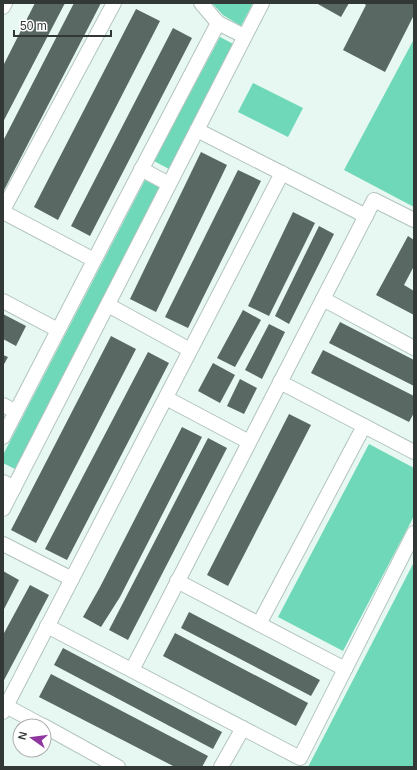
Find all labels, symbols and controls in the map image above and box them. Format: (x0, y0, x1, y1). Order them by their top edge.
scale bar (14, 12, 111, 38)
text: 50 m (20, 19, 47, 33)
north arrow (12, 718, 52, 758)
text: N (16, 730, 29, 741)

